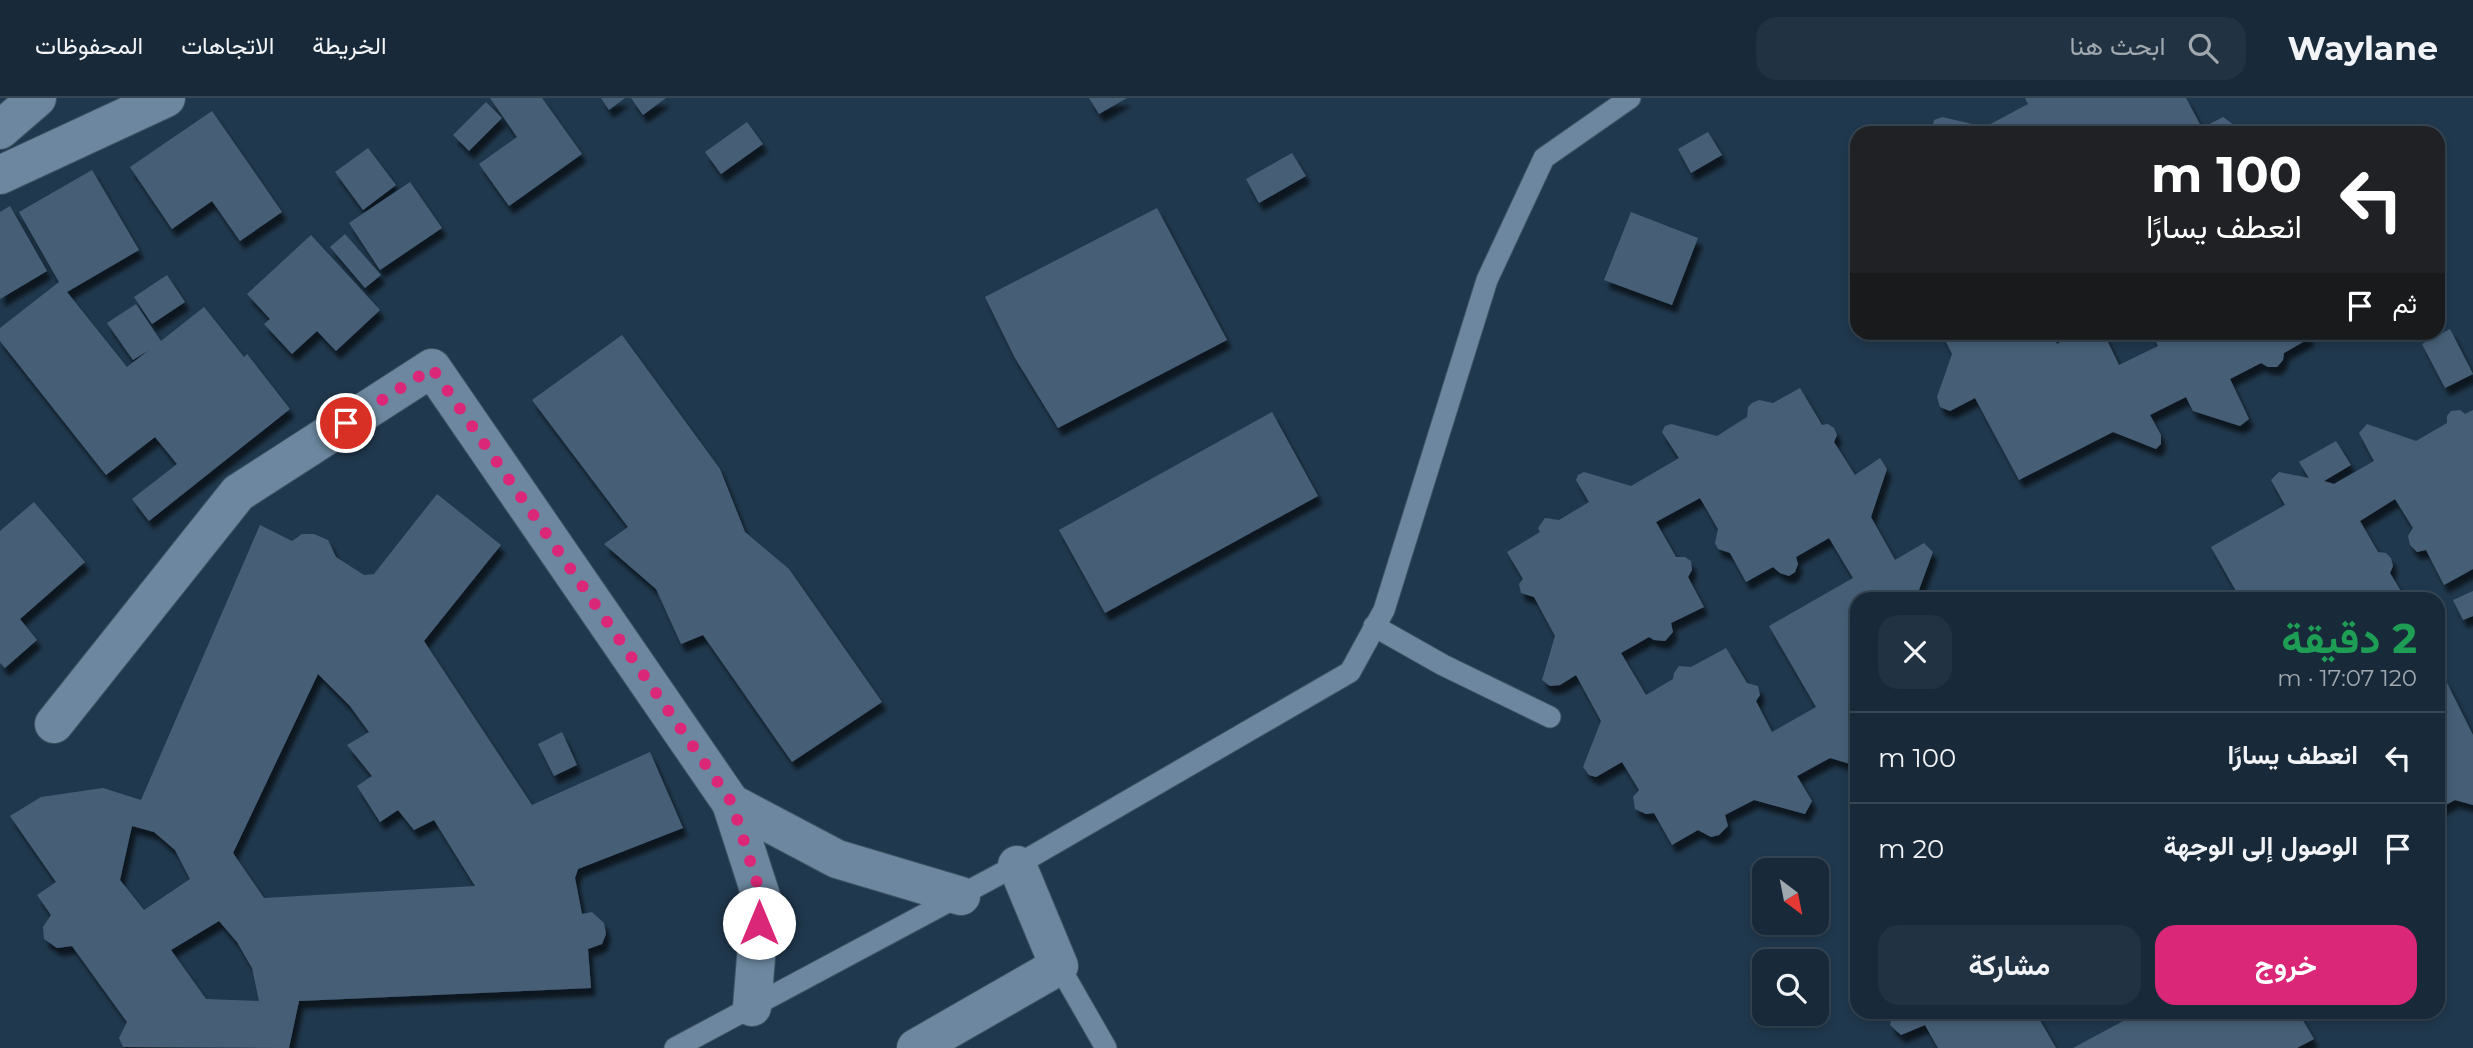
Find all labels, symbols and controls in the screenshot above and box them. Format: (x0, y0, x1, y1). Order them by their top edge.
search box (1756, 17, 2246, 80)
text: Waylane (2288, 28, 2438, 68)
icon: search (2184, 29, 2222, 67)
text: ابحث هنا (2070, 30, 2166, 62)
text: المحفوظات (35, 31, 143, 60)
text: الاتجاهات (181, 31, 274, 60)
text: الخريطة (312, 31, 387, 60)
text: 100 m (2151, 145, 2302, 204)
icon: left (2326, 154, 2417, 245)
text: انعطف يسارًا (2146, 207, 2302, 246)
icon: arrive (2341, 287, 2379, 325)
text: ثم (2393, 288, 2417, 320)
pin (316, 393, 376, 453)
icon: arrive (327, 404, 365, 442)
text: 2 دقيقة (2281, 612, 2417, 664)
button: close (1878, 615, 1952, 689)
text: 120 m · 17:07 (2277, 664, 2417, 692)
text: انعطف يسارًا (2228, 739, 2358, 771)
icon: left (2379, 739, 2417, 777)
text: 100 m (1878, 742, 1956, 774)
text: الوصول إلى الوجهة (2164, 830, 2358, 862)
icon: arrive (2379, 830, 2417, 868)
text: 20 m (1878, 833, 1944, 865)
north arrow (1752, 858, 1829, 934)
map controls (1752, 858, 1829, 1026)
position arrow (722, 886, 796, 960)
button: مشاركة (1878, 925, 2141, 1005)
button: خروج (2155, 925, 2417, 1005)
button: search (1752, 949, 1829, 1026)

